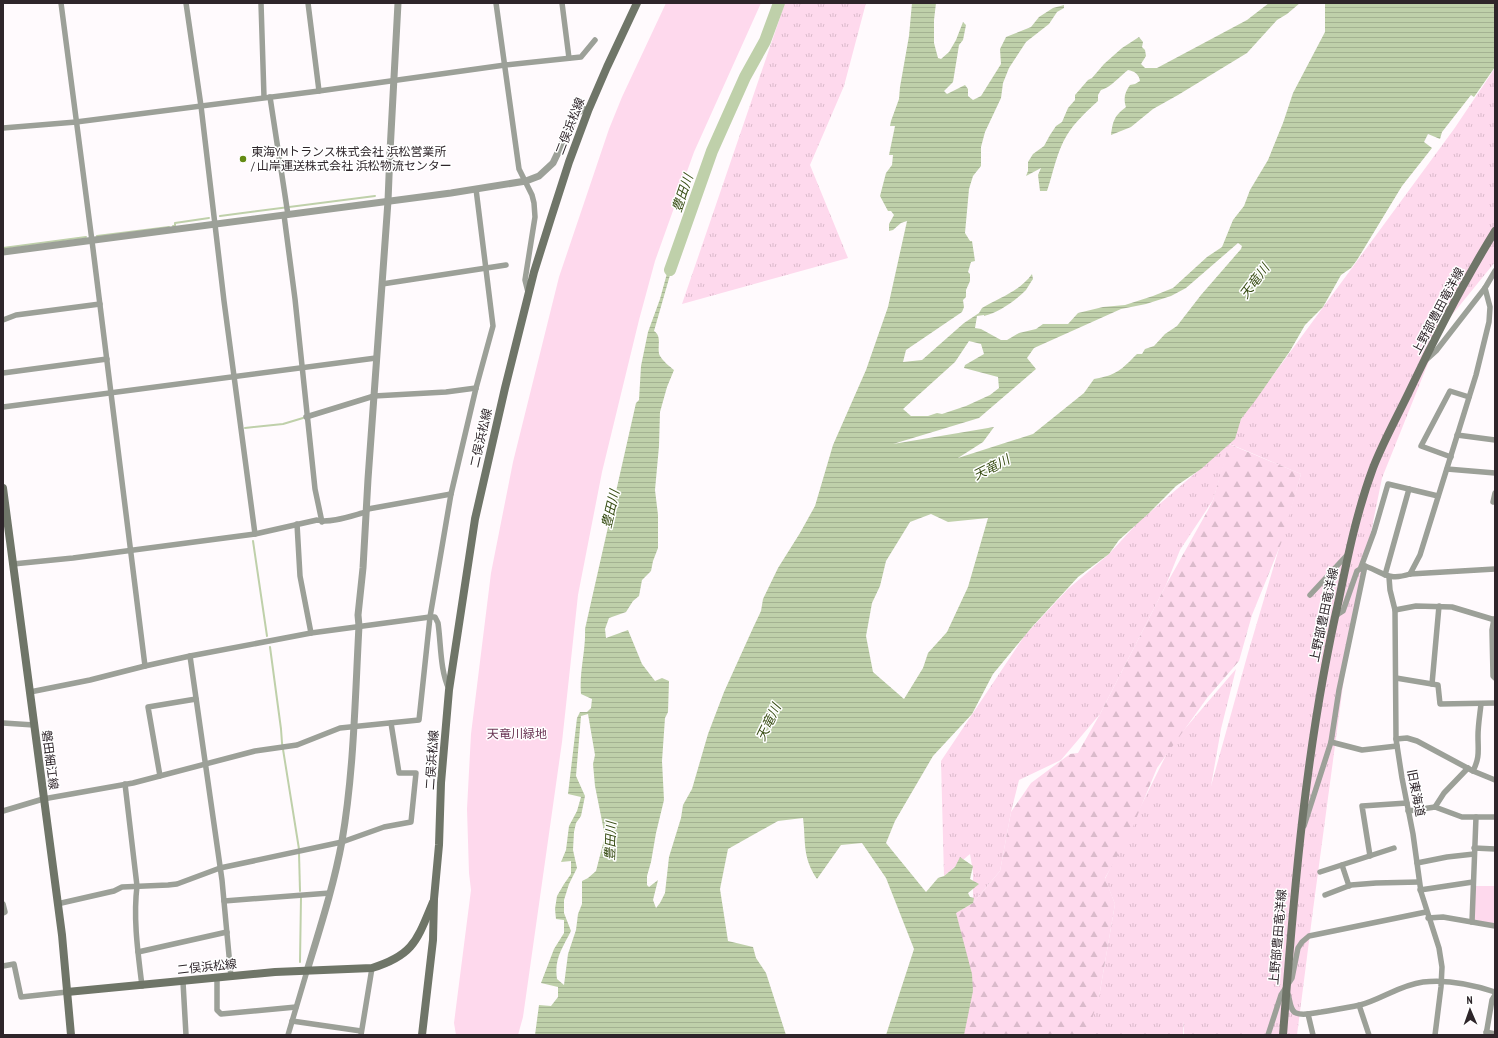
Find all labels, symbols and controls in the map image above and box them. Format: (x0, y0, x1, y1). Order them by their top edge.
street label: 二俣浜松線 (552, 95, 587, 157)
place label: 東海YMトランス株式会社 浜松営業所 / 山岸運送株式会社 浜松物流センター (250, 144, 452, 173)
marker: 東海YMトランス株式会社 浜松営業所 / 山岸運送株式会社 浜松物流センター (238, 154, 248, 164)
water label: 豊田川 (668, 170, 698, 214)
water label: 天竜川 (1236, 259, 1274, 302)
street label: 上野部豊田竜洋線 (1408, 265, 1467, 357)
street label: 二俣浜松線 (466, 407, 495, 469)
water label: 天竜川 (970, 450, 1014, 484)
water label: 豊田川 (598, 486, 624, 530)
street label: 上野部豊田竜洋線 (1306, 566, 1341, 663)
water label: 天竜川 (752, 699, 786, 743)
park label: 天竜川緑地 (487, 726, 547, 741)
street label: 磐田細江線 (39, 729, 62, 791)
street label: 二俣浜松線 (422, 730, 441, 790)
street label: 旧東海道 (1405, 768, 1428, 818)
water label: 豊田川 (601, 819, 620, 861)
street label: 上野部豊田竜洋線 (1266, 888, 1289, 985)
street label: 二俣浜松線 (176, 956, 238, 977)
north arrow (1450, 990, 1490, 1030)
text: N (1466, 993, 1473, 1007)

